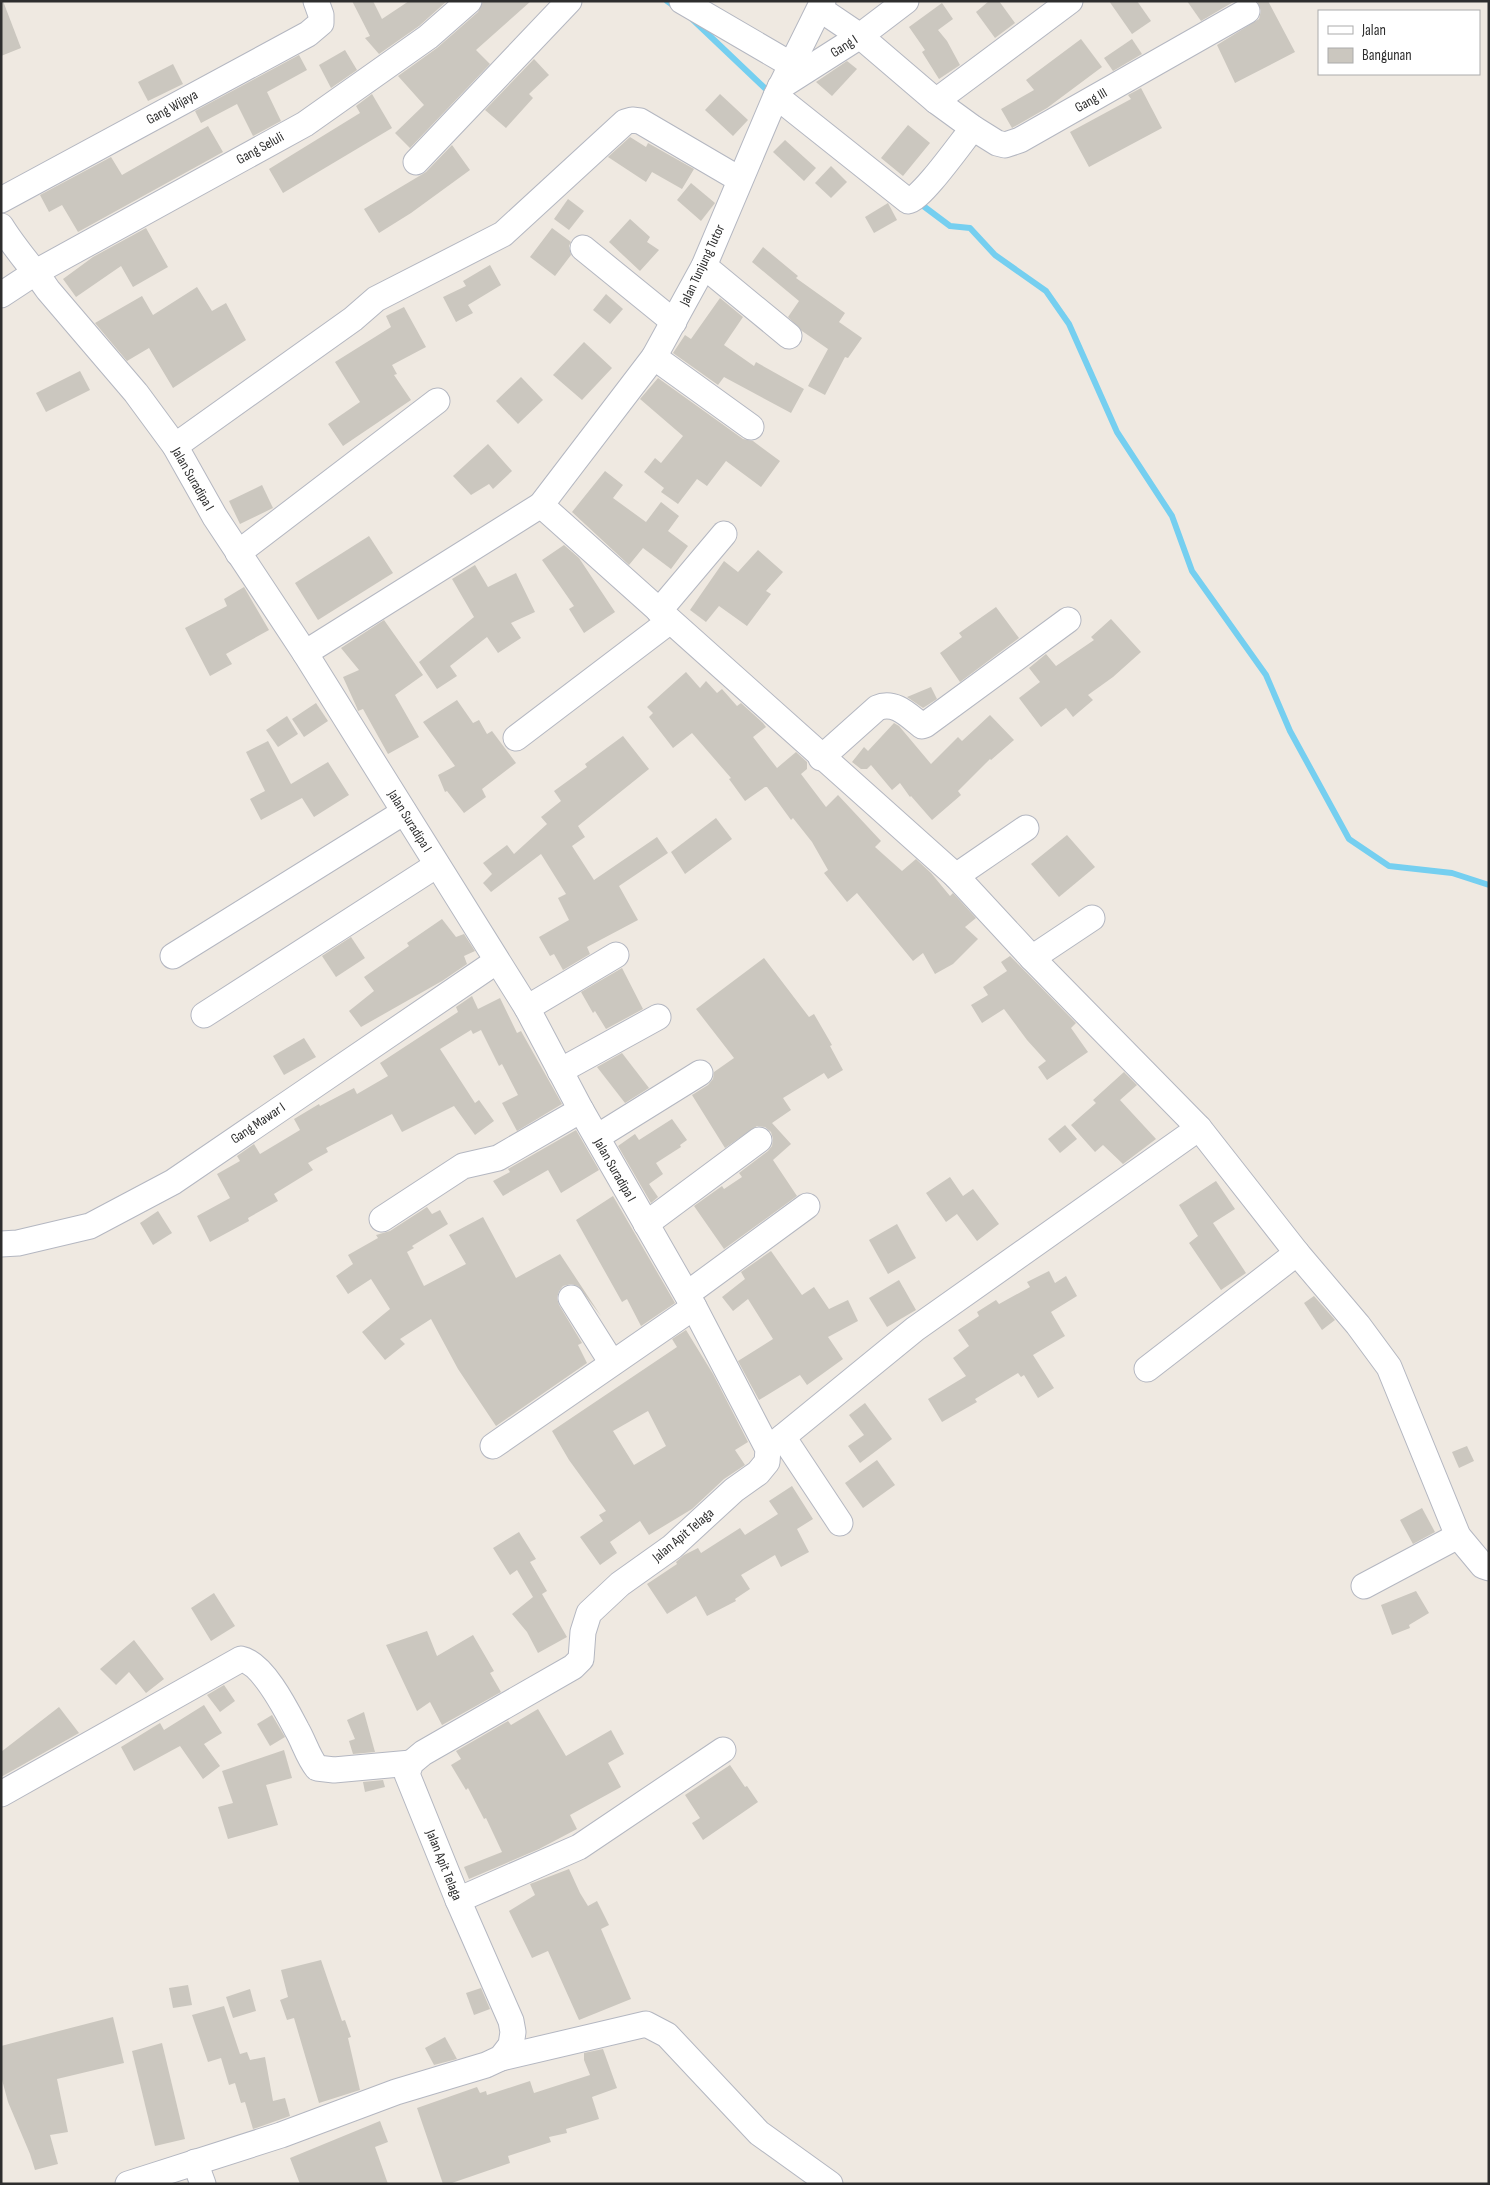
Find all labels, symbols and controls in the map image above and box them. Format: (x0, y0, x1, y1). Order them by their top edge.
legend (1318, 10, 1480, 75)
text: Jalan (1361, 21, 1386, 40)
street label: Gang I (827, 31, 861, 61)
text: Bangunan (1362, 46, 1412, 65)
street label: Gang III (1072, 84, 1110, 116)
street label: Gang Wijaya (143, 86, 201, 128)
street label: Gang Seluli (233, 128, 287, 168)
street label: Jalan Tunjung Tutor (675, 222, 728, 309)
street label: Jalan Suradipa I (168, 443, 218, 514)
street label: Jalan Suradipa I (384, 786, 436, 855)
street label: Gang Mawar I (228, 1099, 288, 1147)
street label: Jalan Suradipa I (590, 1134, 640, 1205)
street label: Jalan Apit Telaga (648, 1504, 717, 1566)
street label: Jalan Apit Telaga (422, 1826, 466, 1903)

